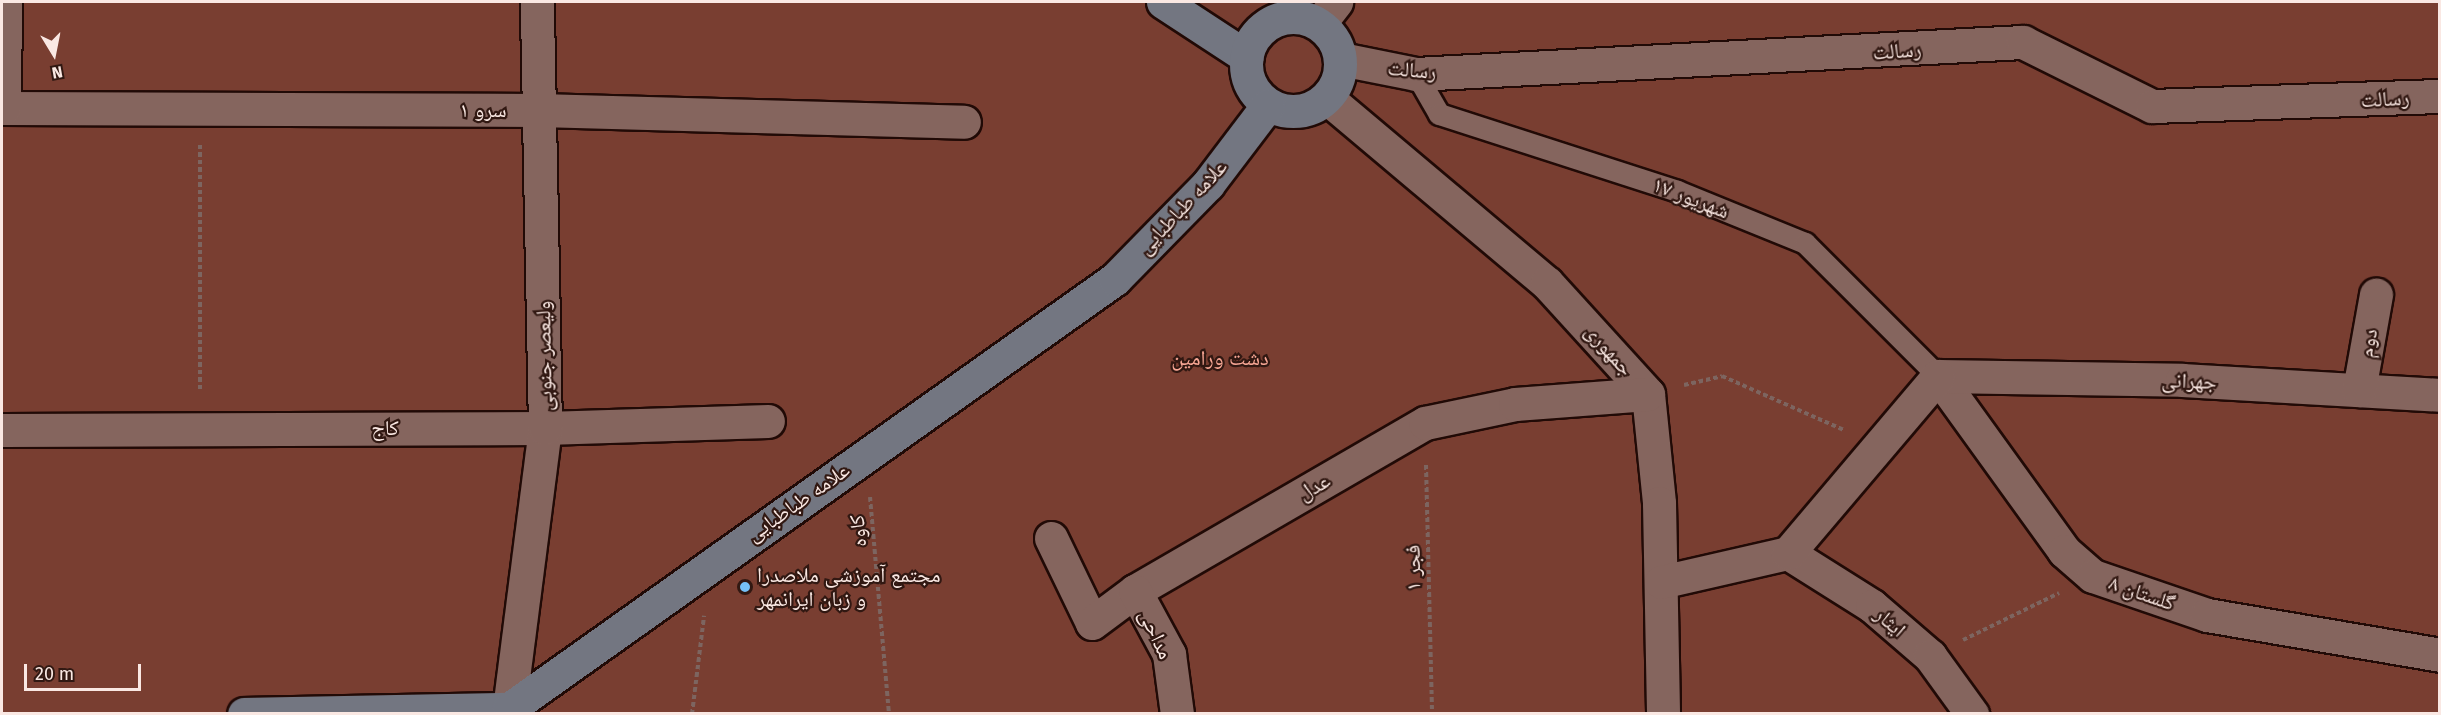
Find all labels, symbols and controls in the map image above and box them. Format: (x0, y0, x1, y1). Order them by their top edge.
north arrow (24, 24, 84, 84)
street label: رسالت (1872, 37, 1922, 65)
street label: رسالت (1387, 55, 1437, 85)
text: N (50, 62, 64, 82)
street label: رسالت (2360, 85, 2410, 113)
street label: سرو ۱ (459, 97, 507, 123)
street label: علامه طباطبایی (1132, 154, 1232, 260)
street label: ۱۷ شهریور (1649, 172, 1733, 224)
street label: ولیعصر جنوبی (530, 301, 558, 411)
street label: جمهوری (1579, 319, 1639, 381)
street label: دوم (2353, 327, 2383, 359)
park label: دشت ورامین (1171, 345, 1269, 371)
street label: جهرانی (2161, 367, 2217, 395)
street label: کاج (371, 415, 399, 441)
street label: علامه طباطبایی (742, 457, 854, 547)
street label: عدل (1293, 468, 1335, 506)
street label: کاوه (844, 514, 872, 548)
street label: فجر ۱ (1400, 545, 1426, 591)
place label: مجتمع آموزشی ملاصدرا و زبان ایرانمهر (757, 562, 941, 612)
street label: گلستان ۸ (2106, 570, 2178, 616)
marker: مجتمع آموزشی ملاصدرا و زبان ایرانمهر (738, 580, 752, 594)
street label: ایثار (1869, 602, 1911, 642)
street label: مداحی (1134, 605, 1178, 663)
scale bar (27, 652, 144, 690)
text: 20 m (35, 663, 74, 685)

